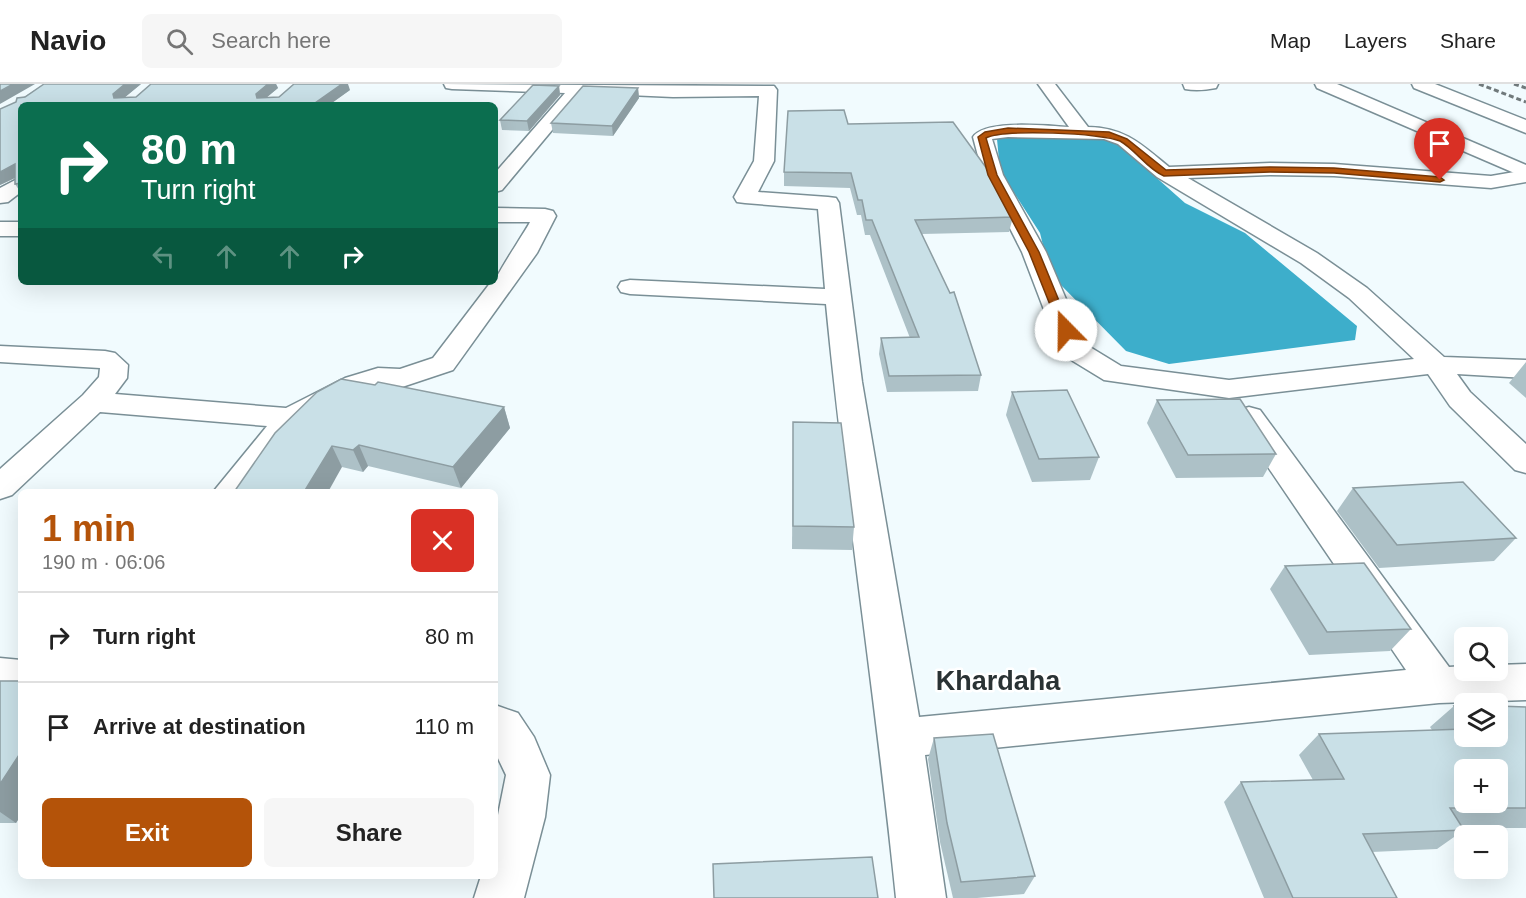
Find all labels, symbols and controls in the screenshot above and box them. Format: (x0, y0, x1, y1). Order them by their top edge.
search box (142, 14, 562, 68)
text: Navio (30, 25, 106, 56)
icon: search (163, 25, 196, 58)
text: Search here (211, 28, 331, 53)
text: Map (1270, 29, 1311, 52)
text: Layers (1344, 29, 1407, 52)
text: Share (1440, 29, 1496, 52)
pin (1414, 118, 1465, 180)
icon: right (42, 126, 120, 204)
text: 80 m (141, 126, 237, 173)
icon: arrive (1423, 127, 1456, 160)
text: Turn right (141, 175, 256, 205)
icon: left (147, 240, 180, 273)
icon: ahead (210, 240, 243, 273)
icon: ahead (273, 240, 306, 273)
icon: right (336, 240, 369, 273)
position arrow (1034, 298, 1098, 362)
text: 1 min (42, 508, 136, 549)
button: close (411, 509, 474, 572)
text: 190 m · 06:06 (42, 551, 165, 573)
icon: right (42, 621, 75, 654)
text: Turn right (93, 624, 195, 649)
text: 80 m (425, 624, 474, 649)
map controls (1454, 627, 1508, 879)
button: search (1454, 627, 1508, 681)
district label: Khardaha (936, 666, 1061, 696)
button: layers (1454, 693, 1508, 747)
icon: arrive (42, 711, 75, 744)
text: Arrive at destination (93, 714, 306, 739)
text: 110 m (414, 714, 474, 739)
button: + (1454, 759, 1508, 813)
button: Exit (42, 798, 252, 867)
button: Share (264, 798, 474, 867)
button: − (1454, 825, 1508, 879)

